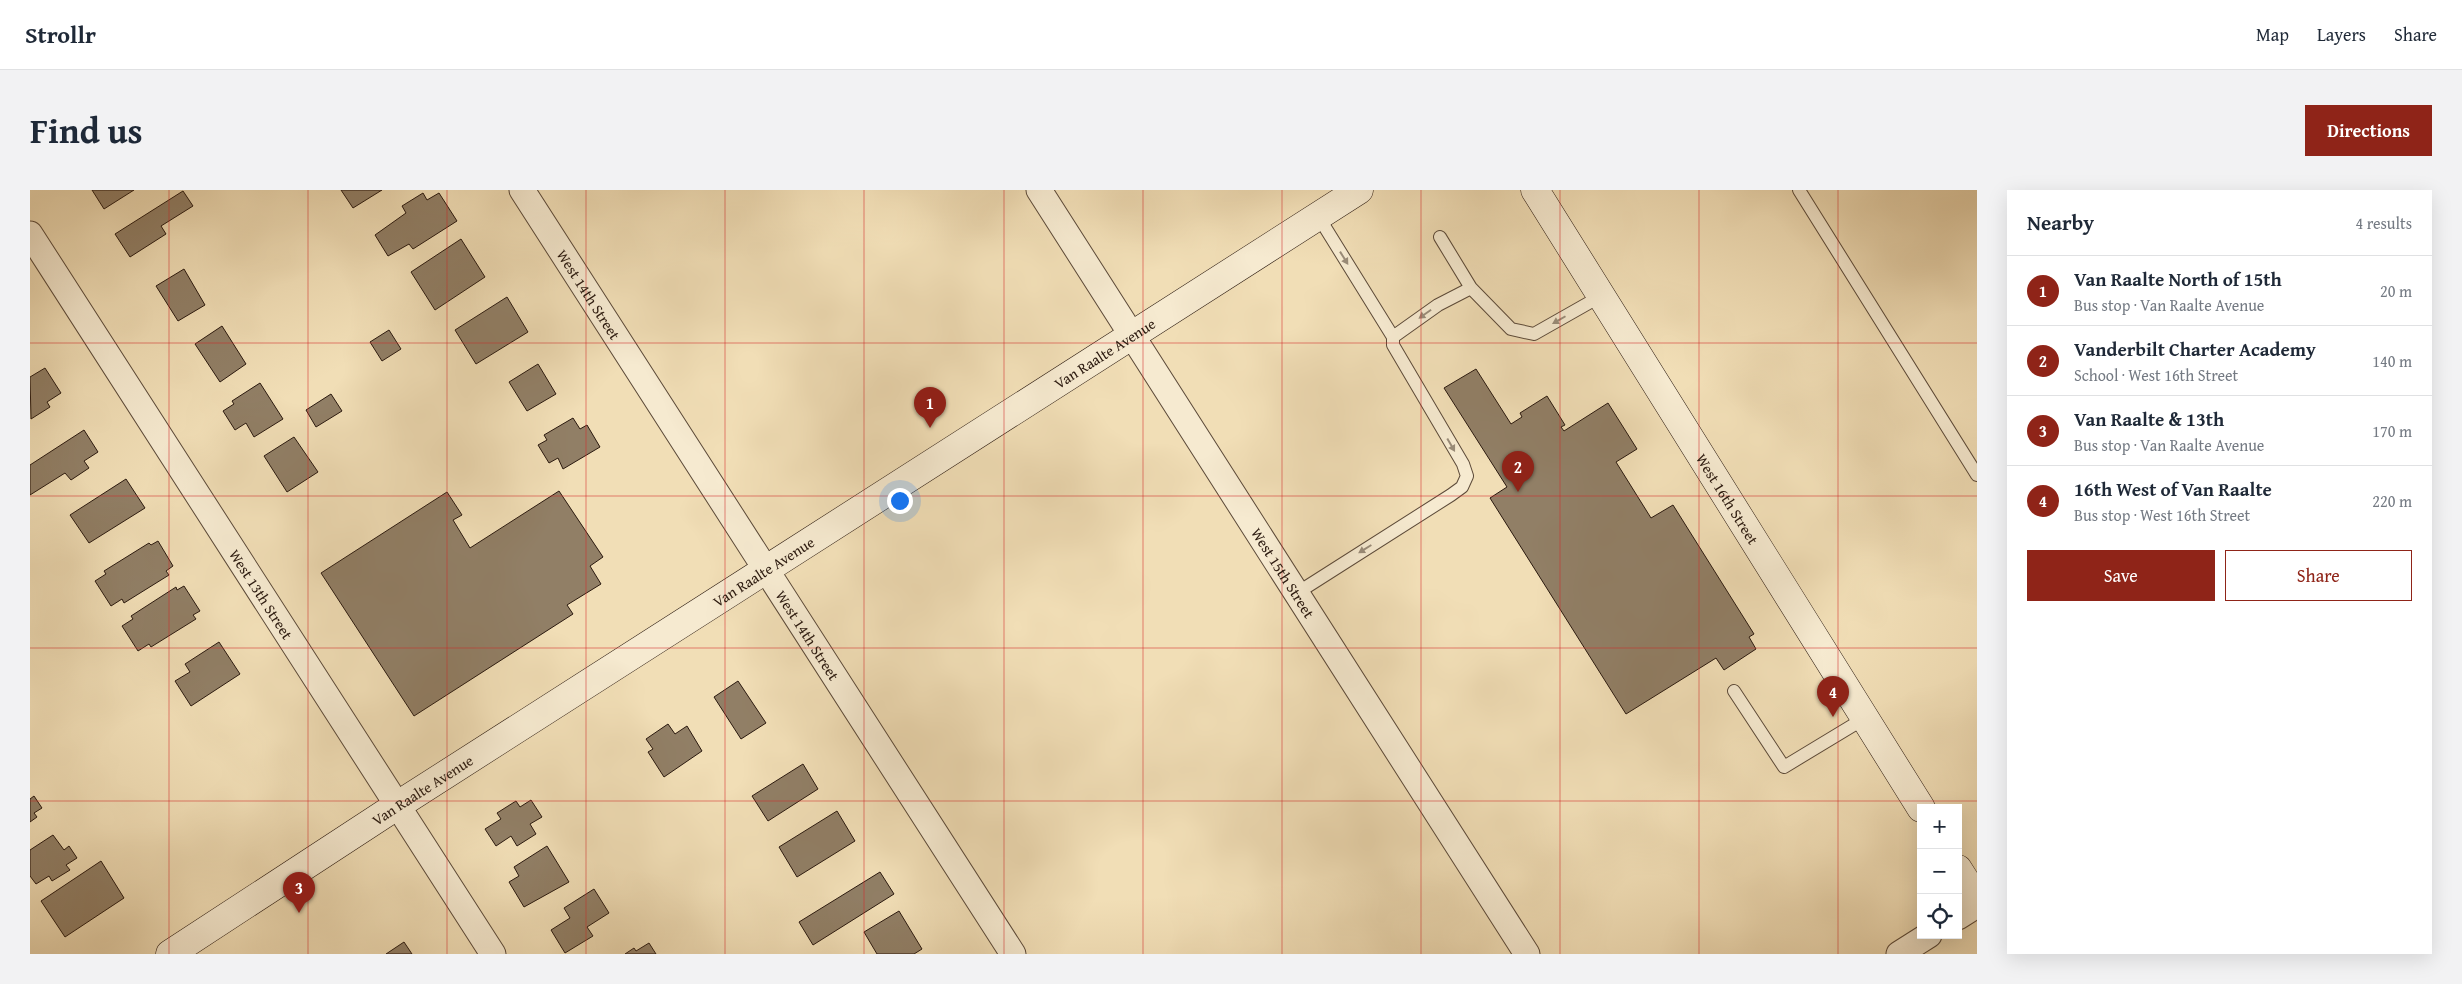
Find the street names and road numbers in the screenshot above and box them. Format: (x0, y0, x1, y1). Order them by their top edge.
street label: West 14th Street (552, 245, 626, 344)
street label: Van Raalte Avenue (1050, 313, 1159, 393)
street label: West 16th Street (1692, 449, 1764, 549)
street label: West 15th Street (1247, 523, 1320, 622)
street label: Van Raalte Avenue (708, 531, 818, 612)
street label: West 13th Street (225, 545, 299, 644)
street label: West 14th Street (771, 586, 845, 685)
street label: Van Raalte Avenue (367, 749, 477, 830)

